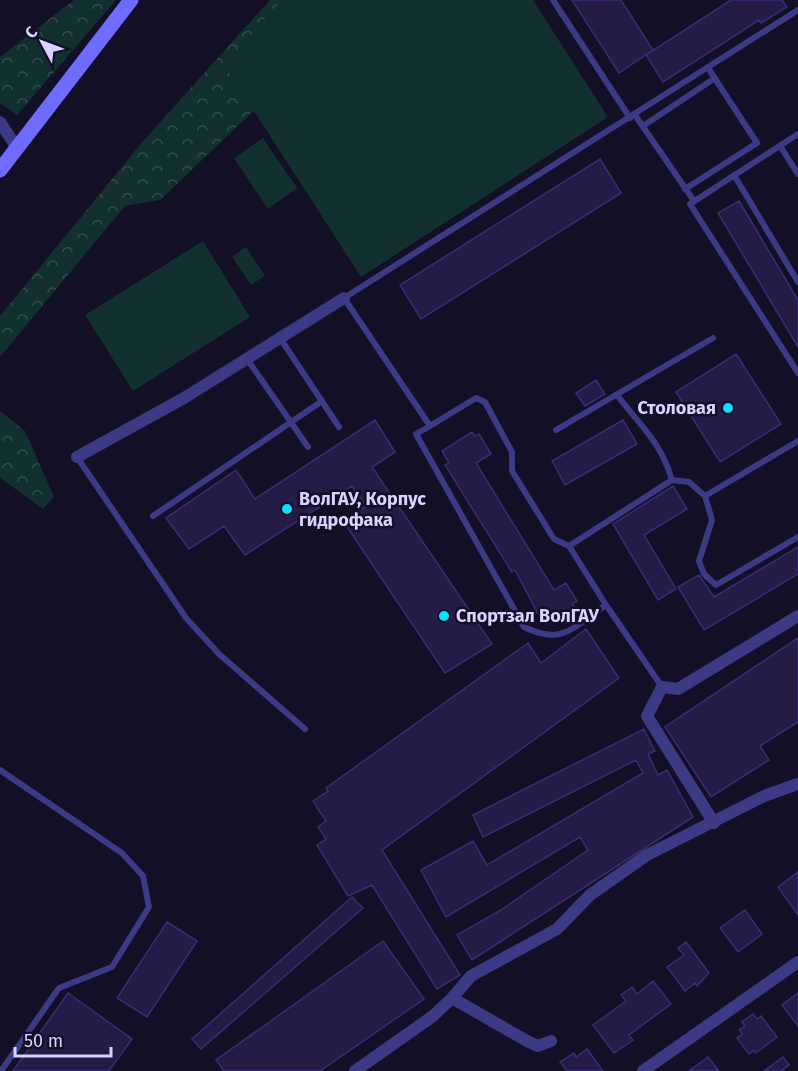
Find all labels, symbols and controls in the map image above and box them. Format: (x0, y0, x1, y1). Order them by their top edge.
north arrow (12, 12, 72, 72)
text: С (21, 22, 42, 42)
place label: Столовая (638, 397, 716, 419)
marker: Столовая (721, 401, 735, 415)
place label: ВолГАУ, Корпус гидрофака (299, 488, 426, 531)
marker: ВолГАУ, Корпус гидрофака (280, 502, 294, 516)
place label: Спортзал ВолГАУ (456, 605, 599, 627)
marker: Спортзал ВолГАУ (437, 609, 451, 623)
scale bar (15, 1020, 111, 1058)
text: 50 m (24, 1030, 63, 1052)

